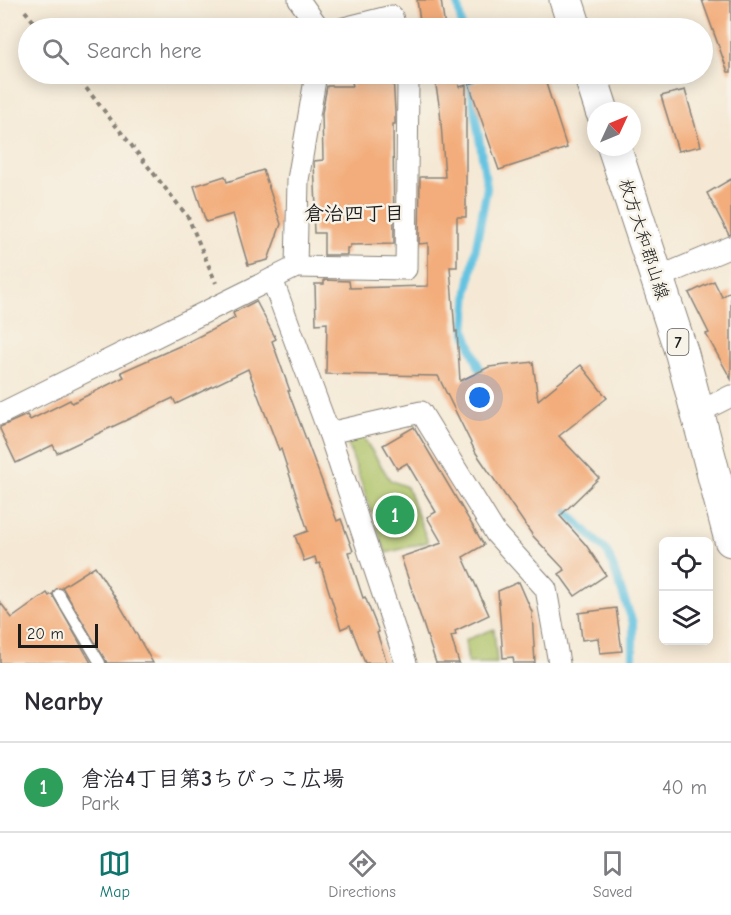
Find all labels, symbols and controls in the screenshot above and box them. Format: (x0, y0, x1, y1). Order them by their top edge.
search box (18, 18, 713, 84)
icon: search (39, 35, 72, 68)
text: Search here (87, 38, 202, 64)
north arrow (587, 102, 641, 156)
street label: 枚方大和郡山線 (614, 176, 673, 302)
district label: 倉治四丁目 (304, 202, 404, 225)
road number: 7 (668, 329, 688, 355)
your location (465, 383, 494, 412)
pin: 1 (376, 492, 414, 538)
map controls (659, 537, 713, 645)
button: locate (659, 537, 713, 591)
button: layers (659, 591, 713, 645)
scale bar (18, 621, 98, 648)
text: 20 m (27, 625, 64, 643)
text: Nearby (24, 687, 103, 717)
text: 倉治4丁目第3ちびっこ広場 (81, 766, 344, 792)
text: 1 (40, 776, 47, 799)
text: 40 m (662, 776, 707, 799)
text: Park (81, 792, 119, 815)
tab: Map (98, 847, 131, 901)
tab: Directions (328, 847, 396, 901)
tab: Saved (593, 847, 633, 901)

